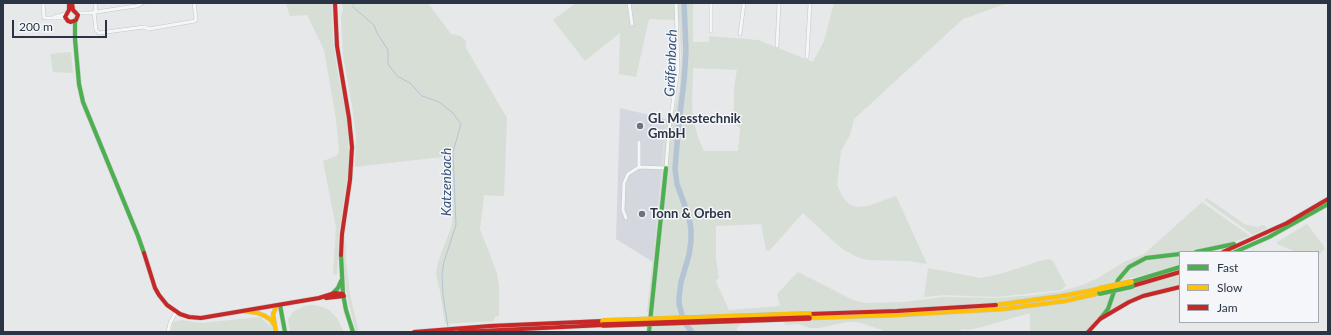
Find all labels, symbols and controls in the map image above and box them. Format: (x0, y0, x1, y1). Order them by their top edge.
scale bar (14, 12, 109, 38)
text: 200 m (19, 19, 53, 34)
water label: Gräfenbach (661, 29, 681, 97)
place label: GL Messtechnik GmbH (648, 111, 741, 142)
marker: GL Messtechnik GmbH (635, 121, 645, 131)
water label: Katzenbach (438, 148, 454, 216)
place label: Tonn & Orben (650, 206, 731, 222)
marker: Tonn & Orben (637, 209, 647, 219)
legend (1179, 251, 1319, 323)
text: Fast (1217, 260, 1238, 275)
text: Slow (1217, 280, 1242, 295)
text: Jam (1217, 300, 1238, 315)

